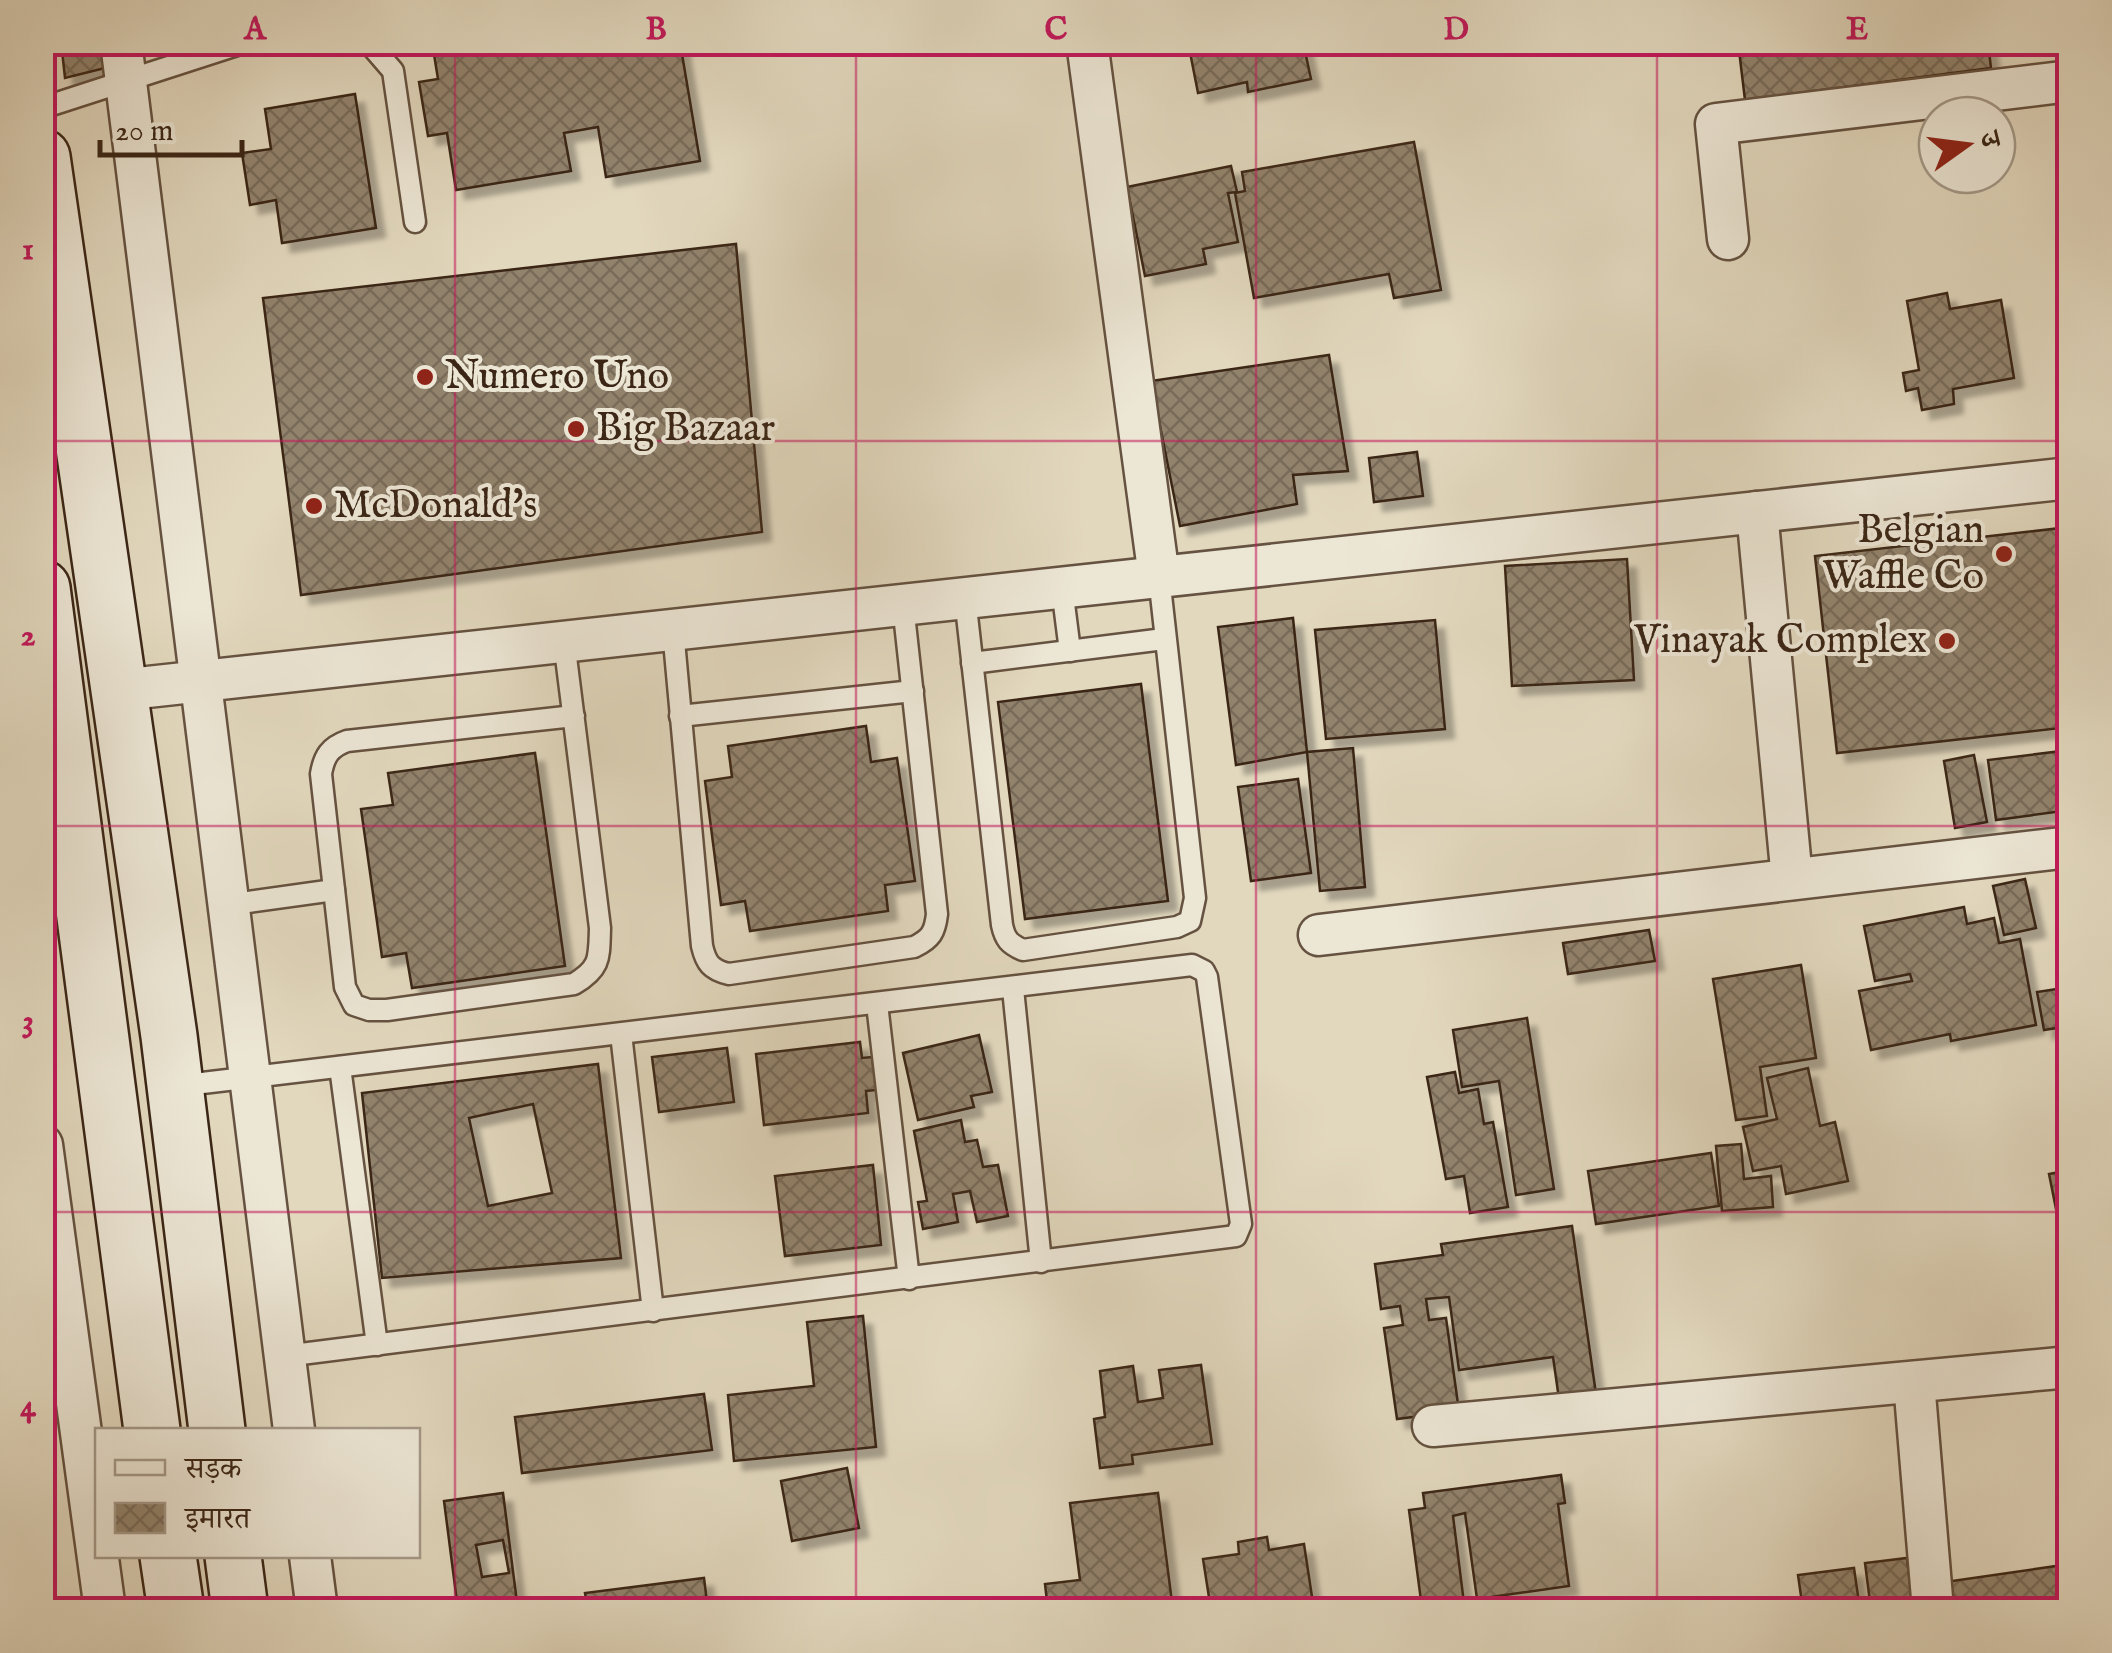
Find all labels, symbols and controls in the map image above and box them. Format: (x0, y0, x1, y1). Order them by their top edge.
text: A (242, 10, 267, 51)
text: B (645, 10, 667, 51)
text: C (1045, 10, 1068, 51)
text: D (1443, 10, 1469, 51)
text: E (1846, 10, 1868, 51)
scale bar (100, 95, 242, 157)
north arrow (1917, 95, 2017, 195)
text: 20 m (115, 113, 174, 151)
text: उ (1970, 126, 2008, 152)
text: 1 (22, 230, 34, 271)
place label: Numero Uno (445, 352, 669, 403)
marker: Numero Uno (414, 366, 436, 388)
place label: Big Bazaar (596, 404, 775, 455)
marker: Big Bazaar (565, 418, 587, 440)
place label: McDonald's (334, 481, 537, 532)
marker: McDonald's (303, 495, 325, 517)
place label: Belgian Waffle Co (1822, 506, 1984, 603)
marker: Belgian Waffle Co (1993, 543, 2015, 565)
text: 2 (20, 616, 36, 657)
place label: Vinayak Complex (1633, 616, 1927, 667)
marker: Vinayak Complex (1936, 630, 1958, 652)
text: 3 (22, 1002, 34, 1043)
text: 4 (20, 1387, 36, 1428)
legend (95, 1428, 420, 1558)
text: सड़क (183, 1451, 243, 1489)
text: इमारत (183, 1501, 252, 1539)

